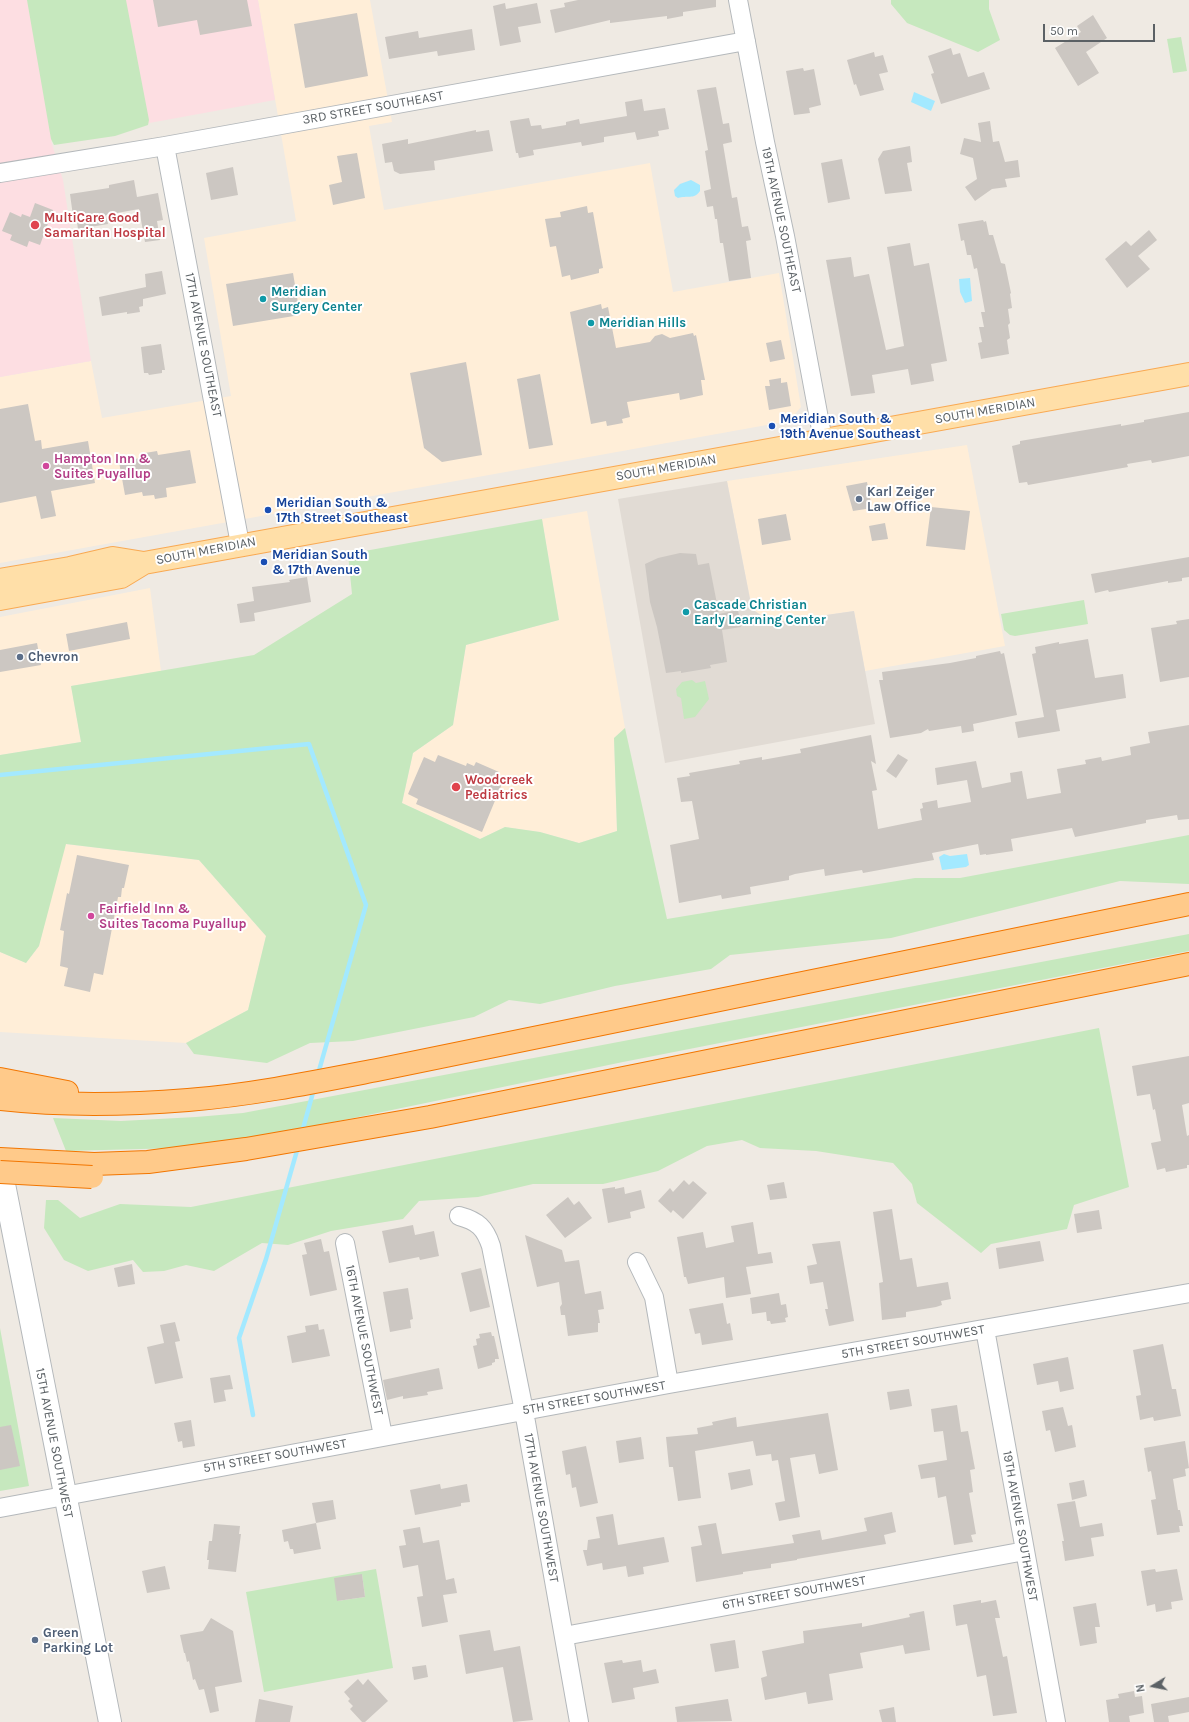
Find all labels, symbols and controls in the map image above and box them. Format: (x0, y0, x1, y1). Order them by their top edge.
scale bar (1045, 16, 1157, 42)
text: 50 m (1050, 24, 1078, 38)
street label: 3RD STREET SOUTHEAST (301, 88, 445, 128)
street label: 19TH AVENUE SOUTHEAST (758, 146, 804, 294)
place label: MultiCare Good Samaritan Hospital (44, 210, 166, 241)
marker: MultiCare Good Samaritan Hospital (29, 219, 41, 231)
street label: 17TH AVENUE SOUTHEAST (181, 271, 225, 419)
place label: Meridian Surgery Center (271, 284, 362, 315)
marker: Meridian Surgery Center (258, 294, 268, 304)
place label: Meridian Hills (599, 315, 686, 331)
marker: Meridian Hills (586, 318, 596, 328)
street label: SOUTH MERIDIAN (934, 395, 1036, 427)
place label: Meridian South & 19th Avenue Southeast (780, 411, 921, 442)
marker: Meridian South & 19th Avenue Southeast (767, 421, 777, 431)
place label: Hampton Inn & Suites Puyallup (54, 451, 151, 482)
street label: SOUTH MERIDIAN (615, 452, 717, 484)
marker: Hampton Inn & Suites Puyallup (41, 461, 51, 471)
place label: Karl Zeiger Law Office (867, 484, 934, 515)
marker: Karl Zeiger Law Office (854, 494, 864, 504)
place label: Meridian South & 17th Street Southeast (276, 495, 408, 526)
marker: Meridian South & 17th Street Southeast (263, 505, 273, 515)
street label: SOUTH MERIDIAN (155, 534, 257, 568)
place label: Meridian South & 17th Avenue (272, 547, 368, 578)
marker: Meridian South & 17th Avenue (259, 557, 269, 567)
place label: Cascade Christian Early Learning Center (694, 597, 826, 628)
marker: Cascade Christian Early Learning Center (681, 607, 691, 617)
place label: Chevron (28, 649, 79, 665)
marker: Chevron (15, 652, 25, 662)
place label: Woodcreek Pediatrics (465, 772, 533, 803)
marker: Woodcreek Pediatrics (450, 781, 462, 793)
place label: Fairfield Inn & Suites Tacoma Puyallup (99, 901, 246, 932)
marker: Fairfield Inn & Suites Tacoma Puyallup (86, 911, 96, 921)
street label: 16TH AVENUE SOUTHWEST (342, 1264, 386, 1416)
street label: 5TH STREET SOUTHWEST (840, 1322, 986, 1362)
street label: 15TH AVENUE SOUTHWEST (32, 1367, 76, 1519)
street label: 5TH STREET SOUTHWEST (521, 1378, 667, 1418)
street label: 17TH AVENUE SOUTHWEST (520, 1432, 562, 1584)
street label: 5TH STREET SOUTHWEST (202, 1436, 348, 1476)
street label: 19TH AVENUE SOUTHWEST (999, 1449, 1041, 1603)
street label: 6TH STREET SOUTHWEST (721, 1573, 867, 1613)
place label: Green Parking Lot (43, 1625, 113, 1656)
marker: Green Parking Lot (30, 1635, 40, 1645)
north arrow (1133, 1666, 1173, 1706)
text: N (1134, 1683, 1148, 1693)

